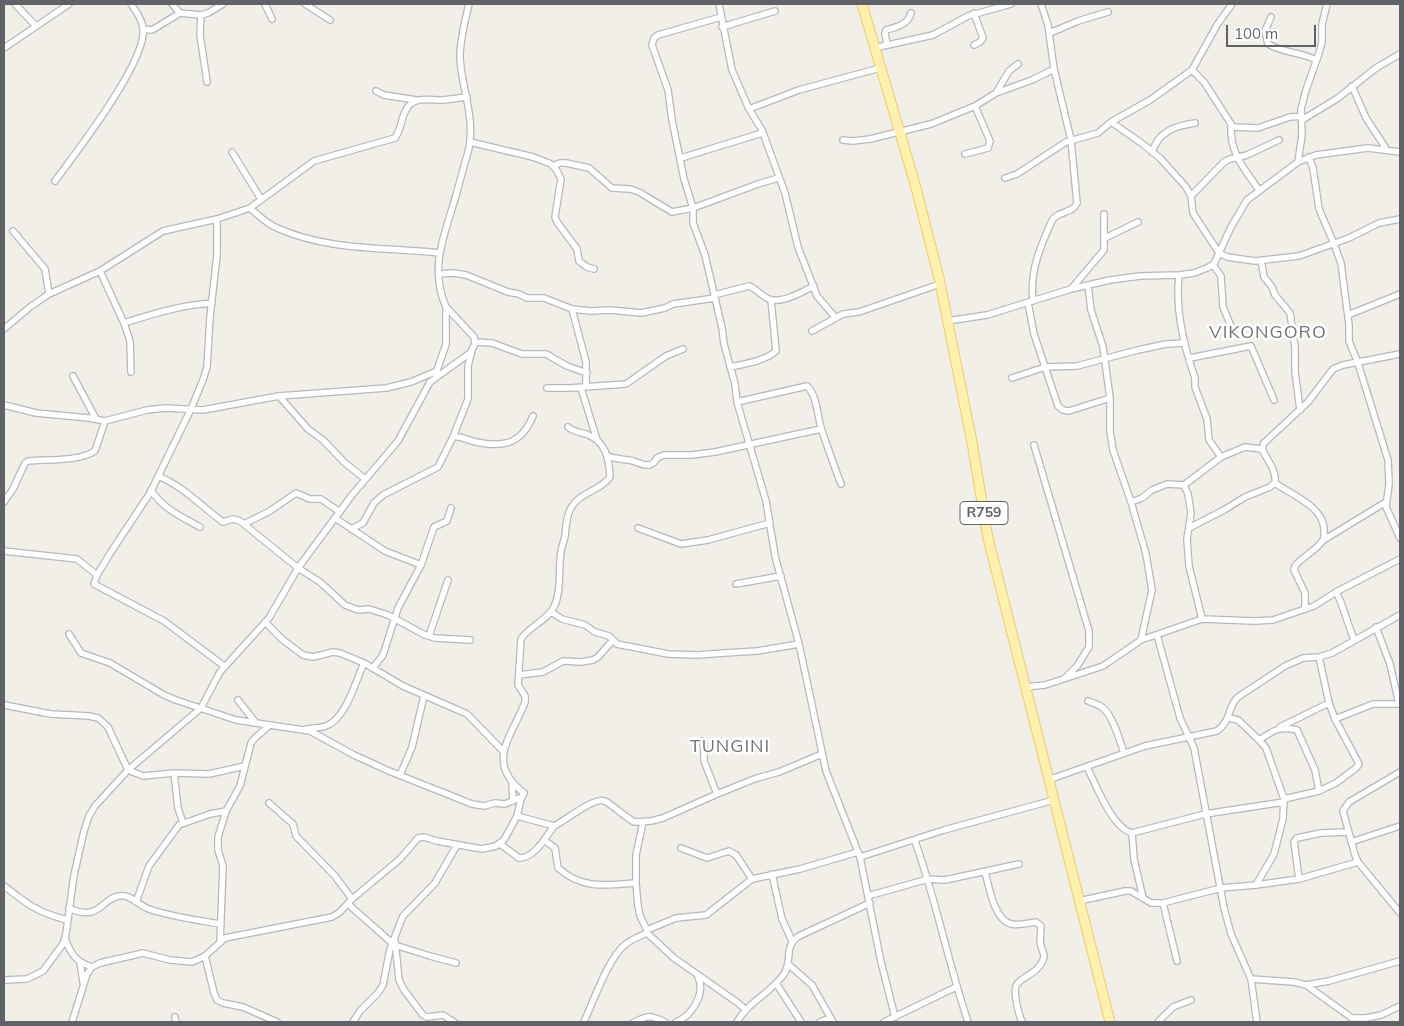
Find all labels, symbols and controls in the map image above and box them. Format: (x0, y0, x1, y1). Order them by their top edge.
scale bar (1229, 15, 1319, 47)
text: 100 m (1234, 24, 1278, 43)
district label: VIKONGORO (1208, 322, 1328, 344)
road number: R759 (960, 502, 1008, 524)
district label: TUNGINI (689, 736, 771, 758)

